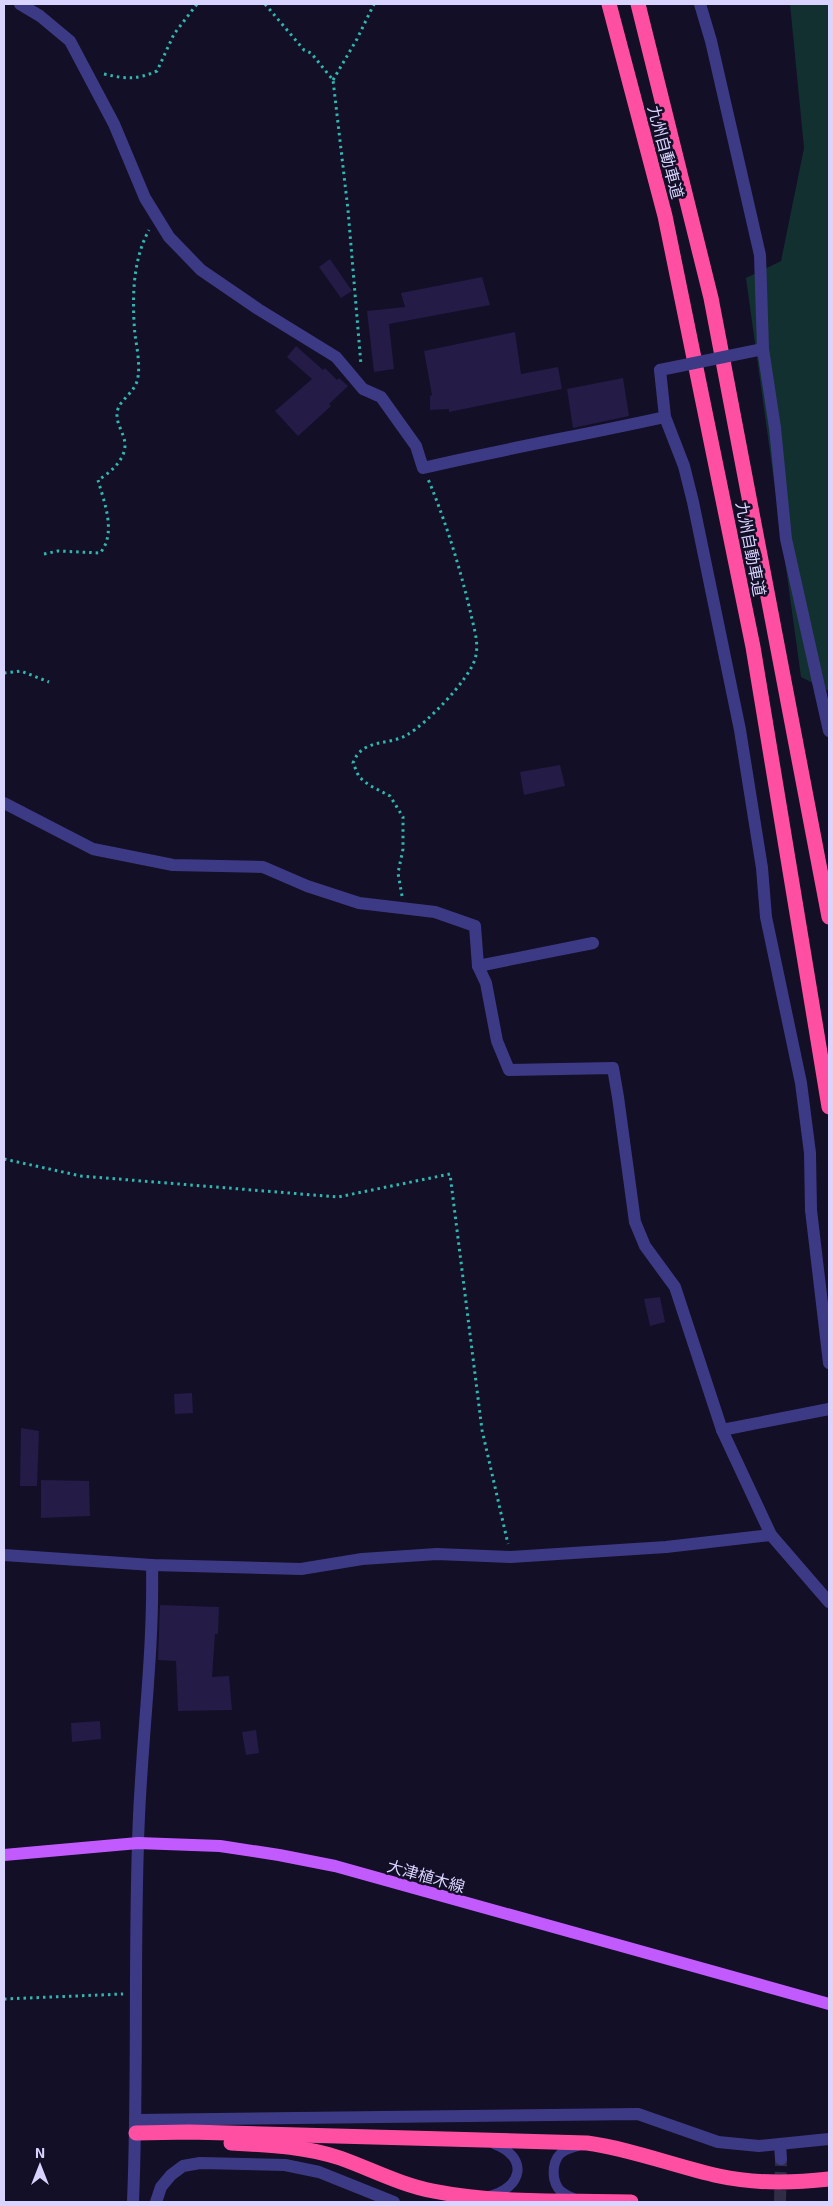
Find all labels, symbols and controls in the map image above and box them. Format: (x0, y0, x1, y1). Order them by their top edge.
street label: 九州自動車道 (645, 103, 688, 201)
street label: 九州自動車道 (733, 500, 770, 598)
street label: 大津植木線 (385, 1855, 467, 1896)
north arrow (15, 2141, 65, 2191)
text: N (35, 2144, 45, 2161)

